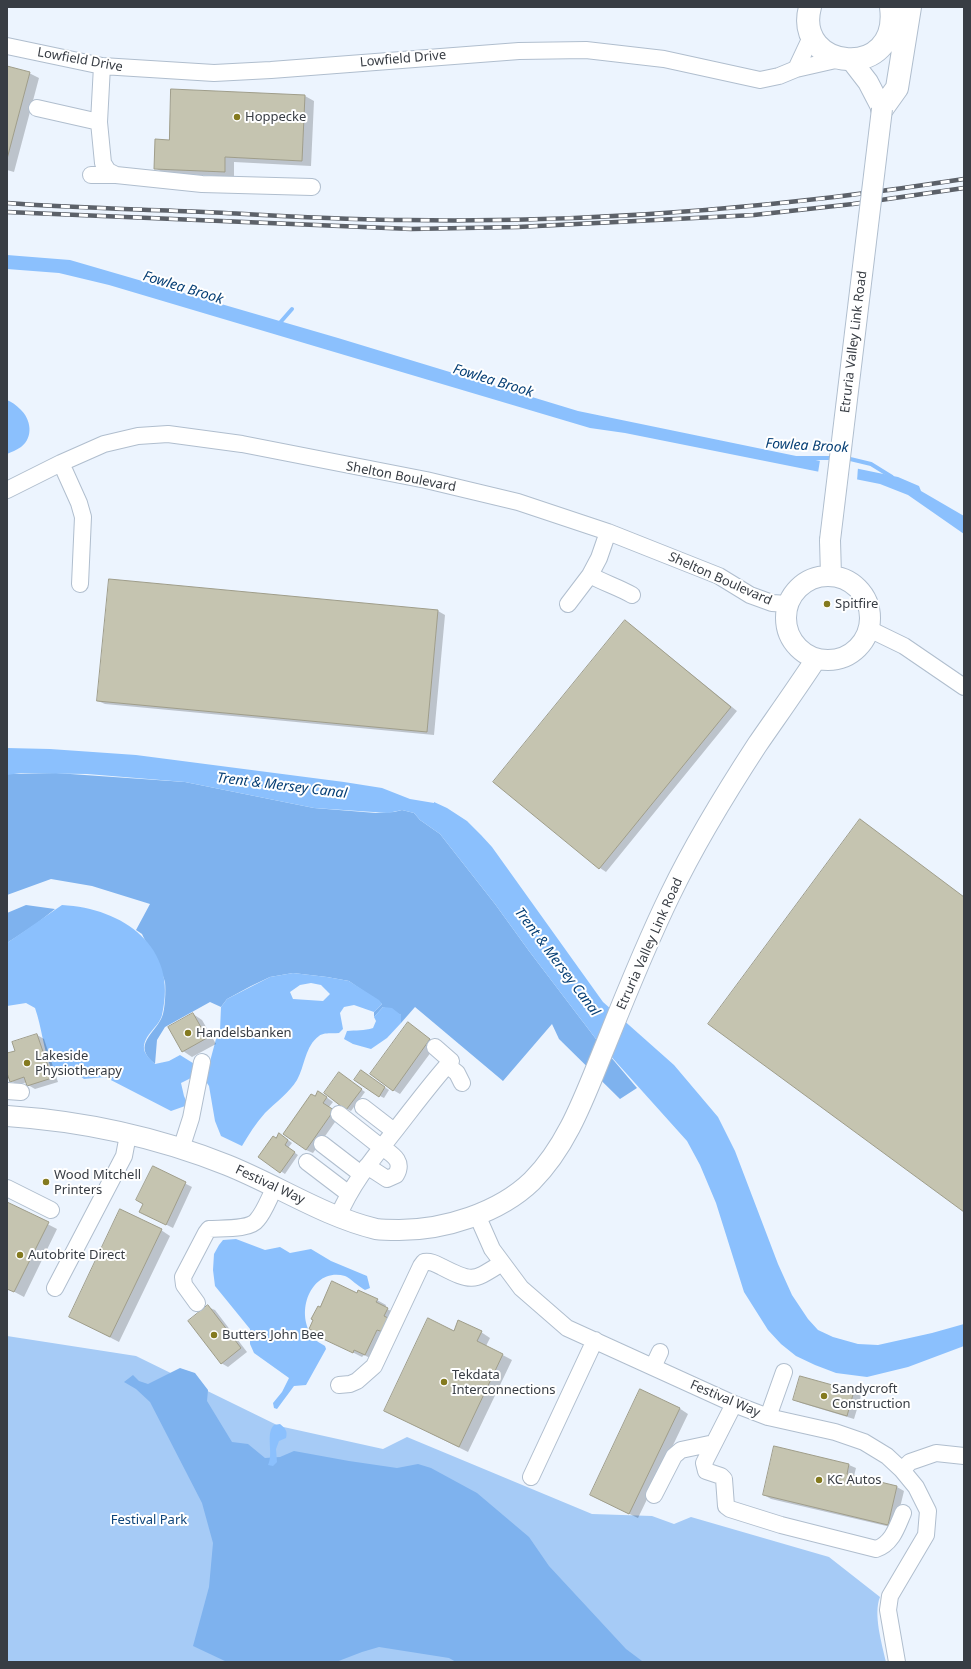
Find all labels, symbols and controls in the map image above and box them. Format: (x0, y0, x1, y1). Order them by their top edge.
street label: Lowfield Drive (36, 45, 124, 75)
street label: Lowfield Drive (359, 47, 447, 71)
place label: Hoppecke (245, 109, 306, 125)
marker: Hoppecke (232, 112, 242, 122)
water label: Fowlea Brook (141, 268, 225, 308)
street label: Etruria Valley Link Road (838, 270, 870, 414)
water label: Fowlea Brook (451, 361, 535, 401)
water label: Fowlea Brook (765, 435, 849, 457)
street label: Shelton Boulevard (345, 459, 457, 495)
street label: Shelton Boulevard (666, 549, 774, 609)
place label: Spitfire (835, 596, 878, 612)
marker: Spitfire (822, 599, 832, 609)
water label: Trent & Mersey Canal (216, 770, 348, 802)
street label: Etruria Valley Link Road (614, 875, 686, 1013)
water label: Trent & Mersey Canal (511, 905, 603, 1019)
place label: Handelsbanken (196, 1025, 291, 1041)
marker: Handelsbanken (183, 1028, 193, 1038)
place label: Lakeside Physiotherapy (35, 1048, 122, 1079)
marker: Lakeside Physiotherapy (22, 1058, 32, 1068)
street label: Festival Way (233, 1162, 307, 1208)
place label: Wood Mitchell Printers (54, 1167, 141, 1198)
marker: Wood Mitchell Printers (41, 1177, 51, 1187)
place label: Autobrite Direct (28, 1247, 125, 1263)
marker: Autobrite Direct (15, 1250, 25, 1260)
place label: Butters John Bee (222, 1327, 324, 1343)
marker: Butters John Bee (209, 1330, 219, 1340)
place label: Tekdata Interconnections (452, 1367, 555, 1398)
marker: Tekdata Interconnections (439, 1377, 449, 1387)
street label: Festival Way (688, 1377, 762, 1421)
place label: Sandycroft Construction (832, 1381, 911, 1412)
marker: Sandycroft Construction (819, 1391, 829, 1401)
place label: KC Autos (827, 1472, 882, 1488)
marker: KC Autos (814, 1475, 824, 1485)
park label: Festival Park (111, 1512, 187, 1528)

